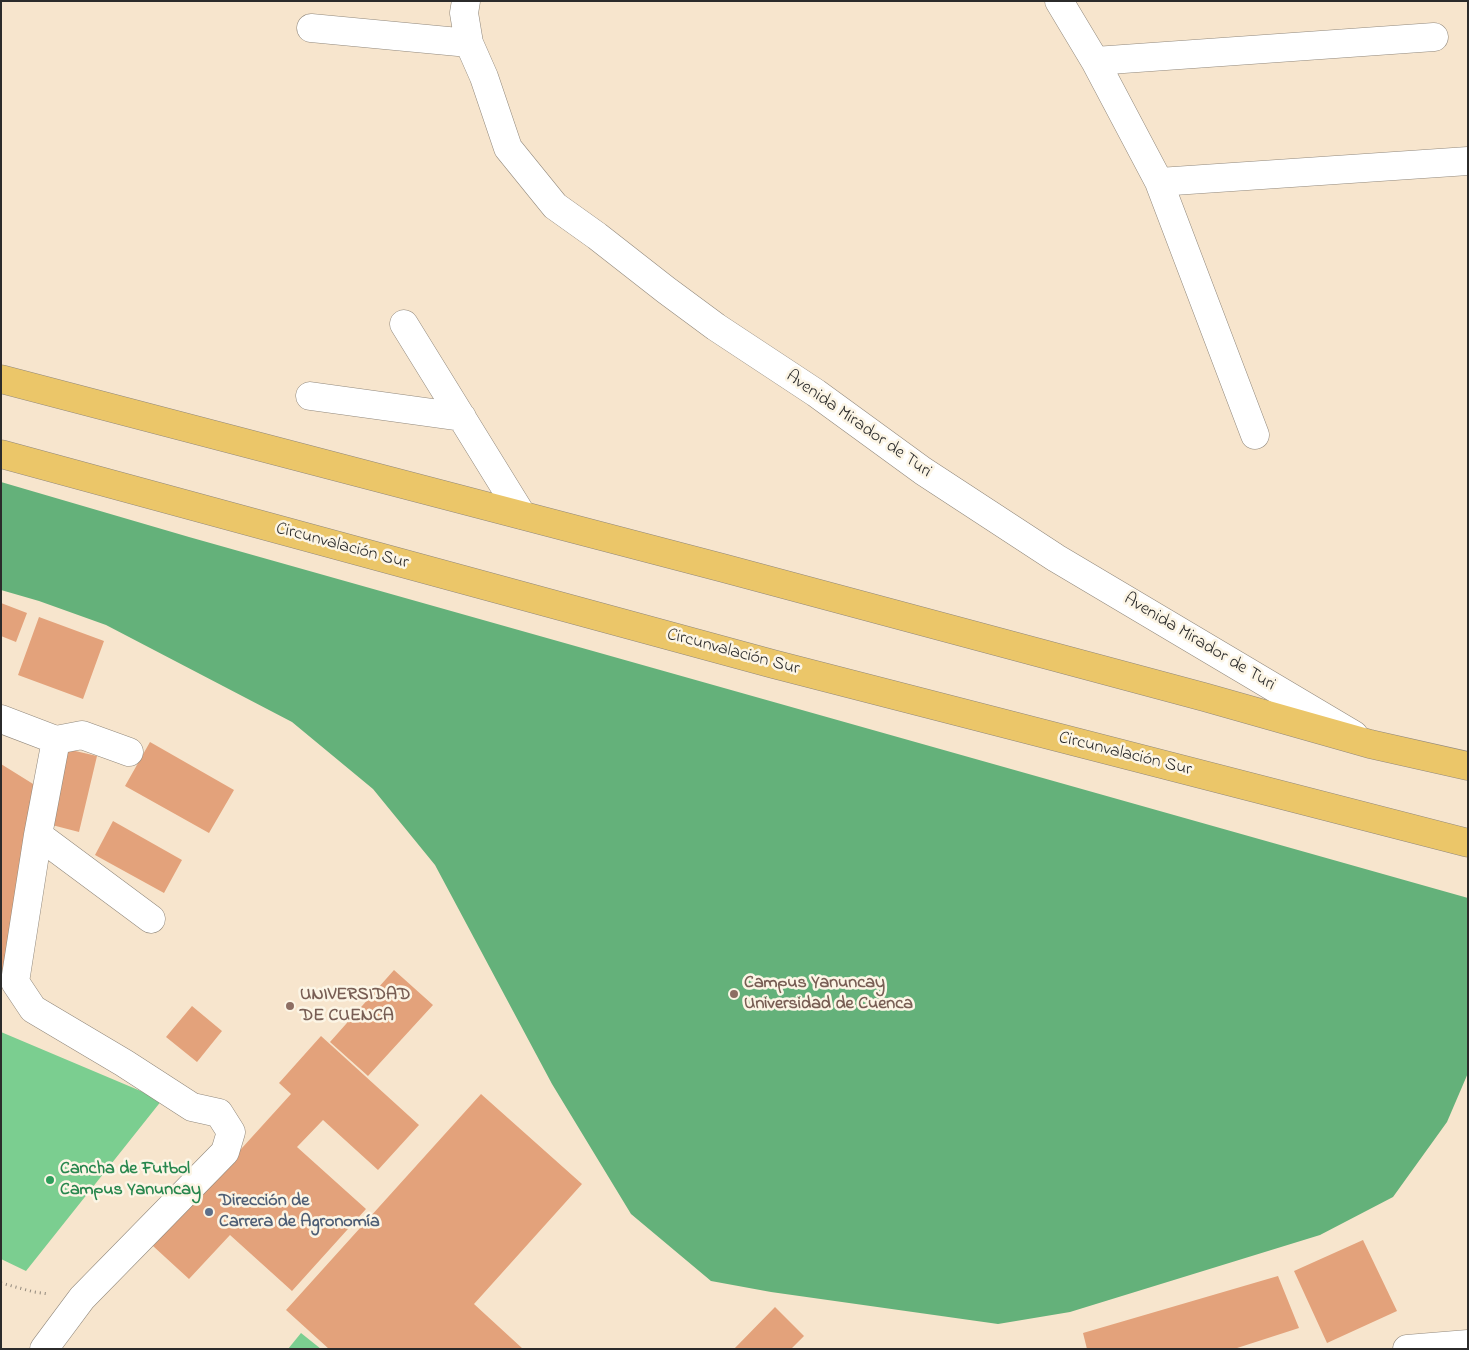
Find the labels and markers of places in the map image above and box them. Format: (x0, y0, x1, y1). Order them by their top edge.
place label: Campus Yanuncay Universidad de Cuenca (744, 973, 913, 1016)
place label: UNIVERSIDAD DE CUENCA (300, 985, 410, 1028)
marker: Campus Yanuncay Universidad de Cuenca (728, 988, 740, 1000)
marker: UNIVERSIDAD DE CUENCA (284, 1000, 296, 1012)
place label: Cancha de Futbol Campus Yanuncay (60, 1159, 201, 1202)
marker: Cancha de Futbol Campus Yanuncay (44, 1174, 56, 1186)
place label: Dirección de Carrera de Agronomía (219, 1191, 380, 1234)
marker: Dirección de Carrera de Agronomía (203, 1206, 215, 1218)

